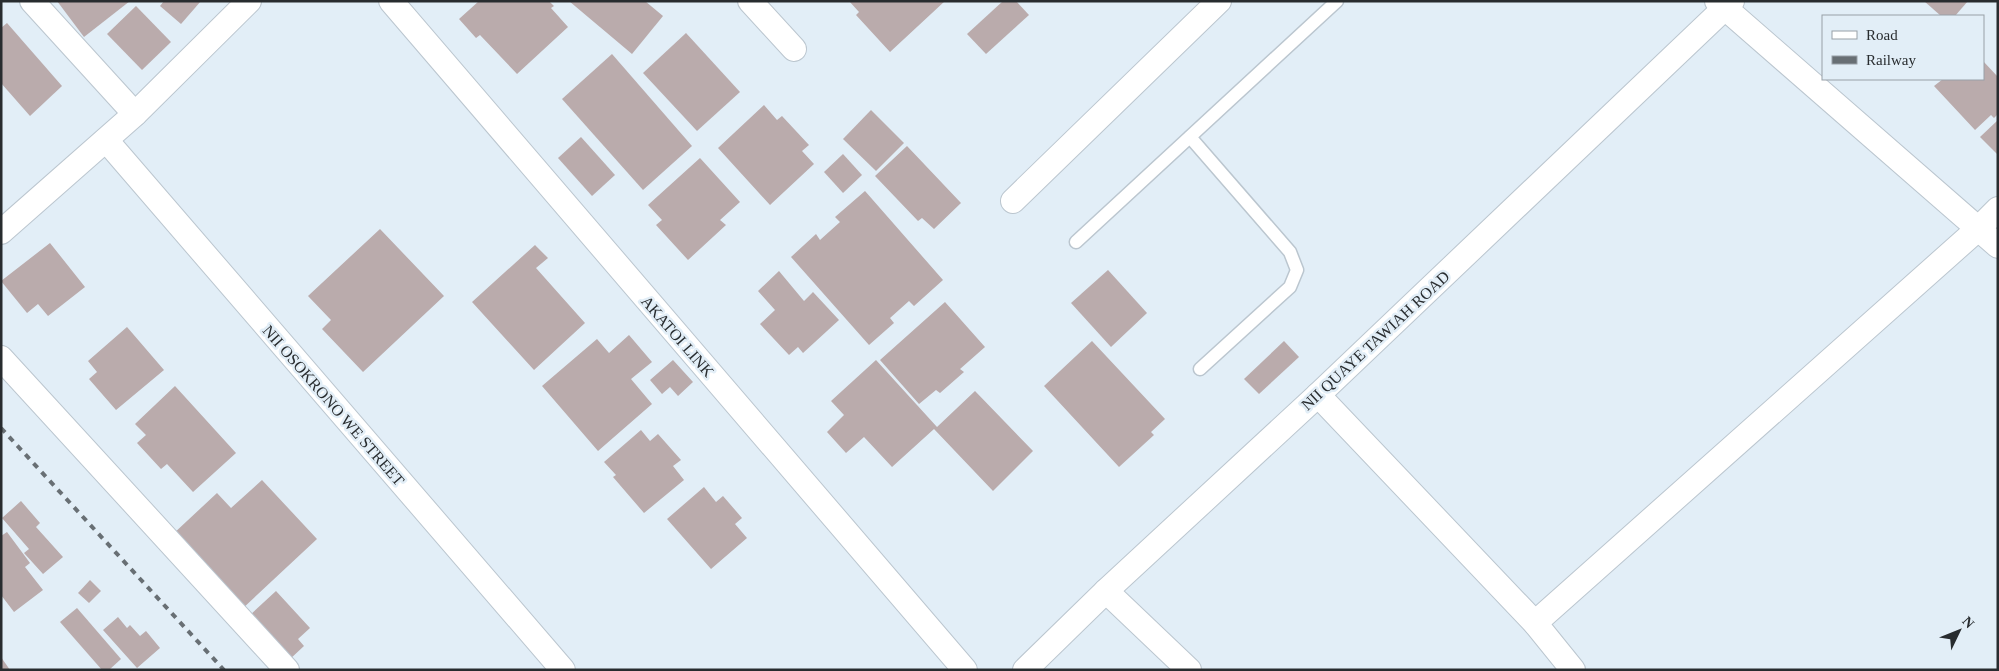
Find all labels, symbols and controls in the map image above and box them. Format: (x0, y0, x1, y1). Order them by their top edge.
legend (1822, 15, 1984, 80)
text: Road (1866, 27, 1898, 43)
text: Railway (1866, 52, 1916, 68)
street label: NII QUAYE TAWIAH ROAD (1298, 267, 1453, 413)
street label: AKATOI LINK (638, 292, 718, 381)
street label: NII OSOKRONO WE STREET (260, 322, 408, 489)
north arrow (1934, 606, 1984, 656)
text: N (1959, 614, 1977, 631)

